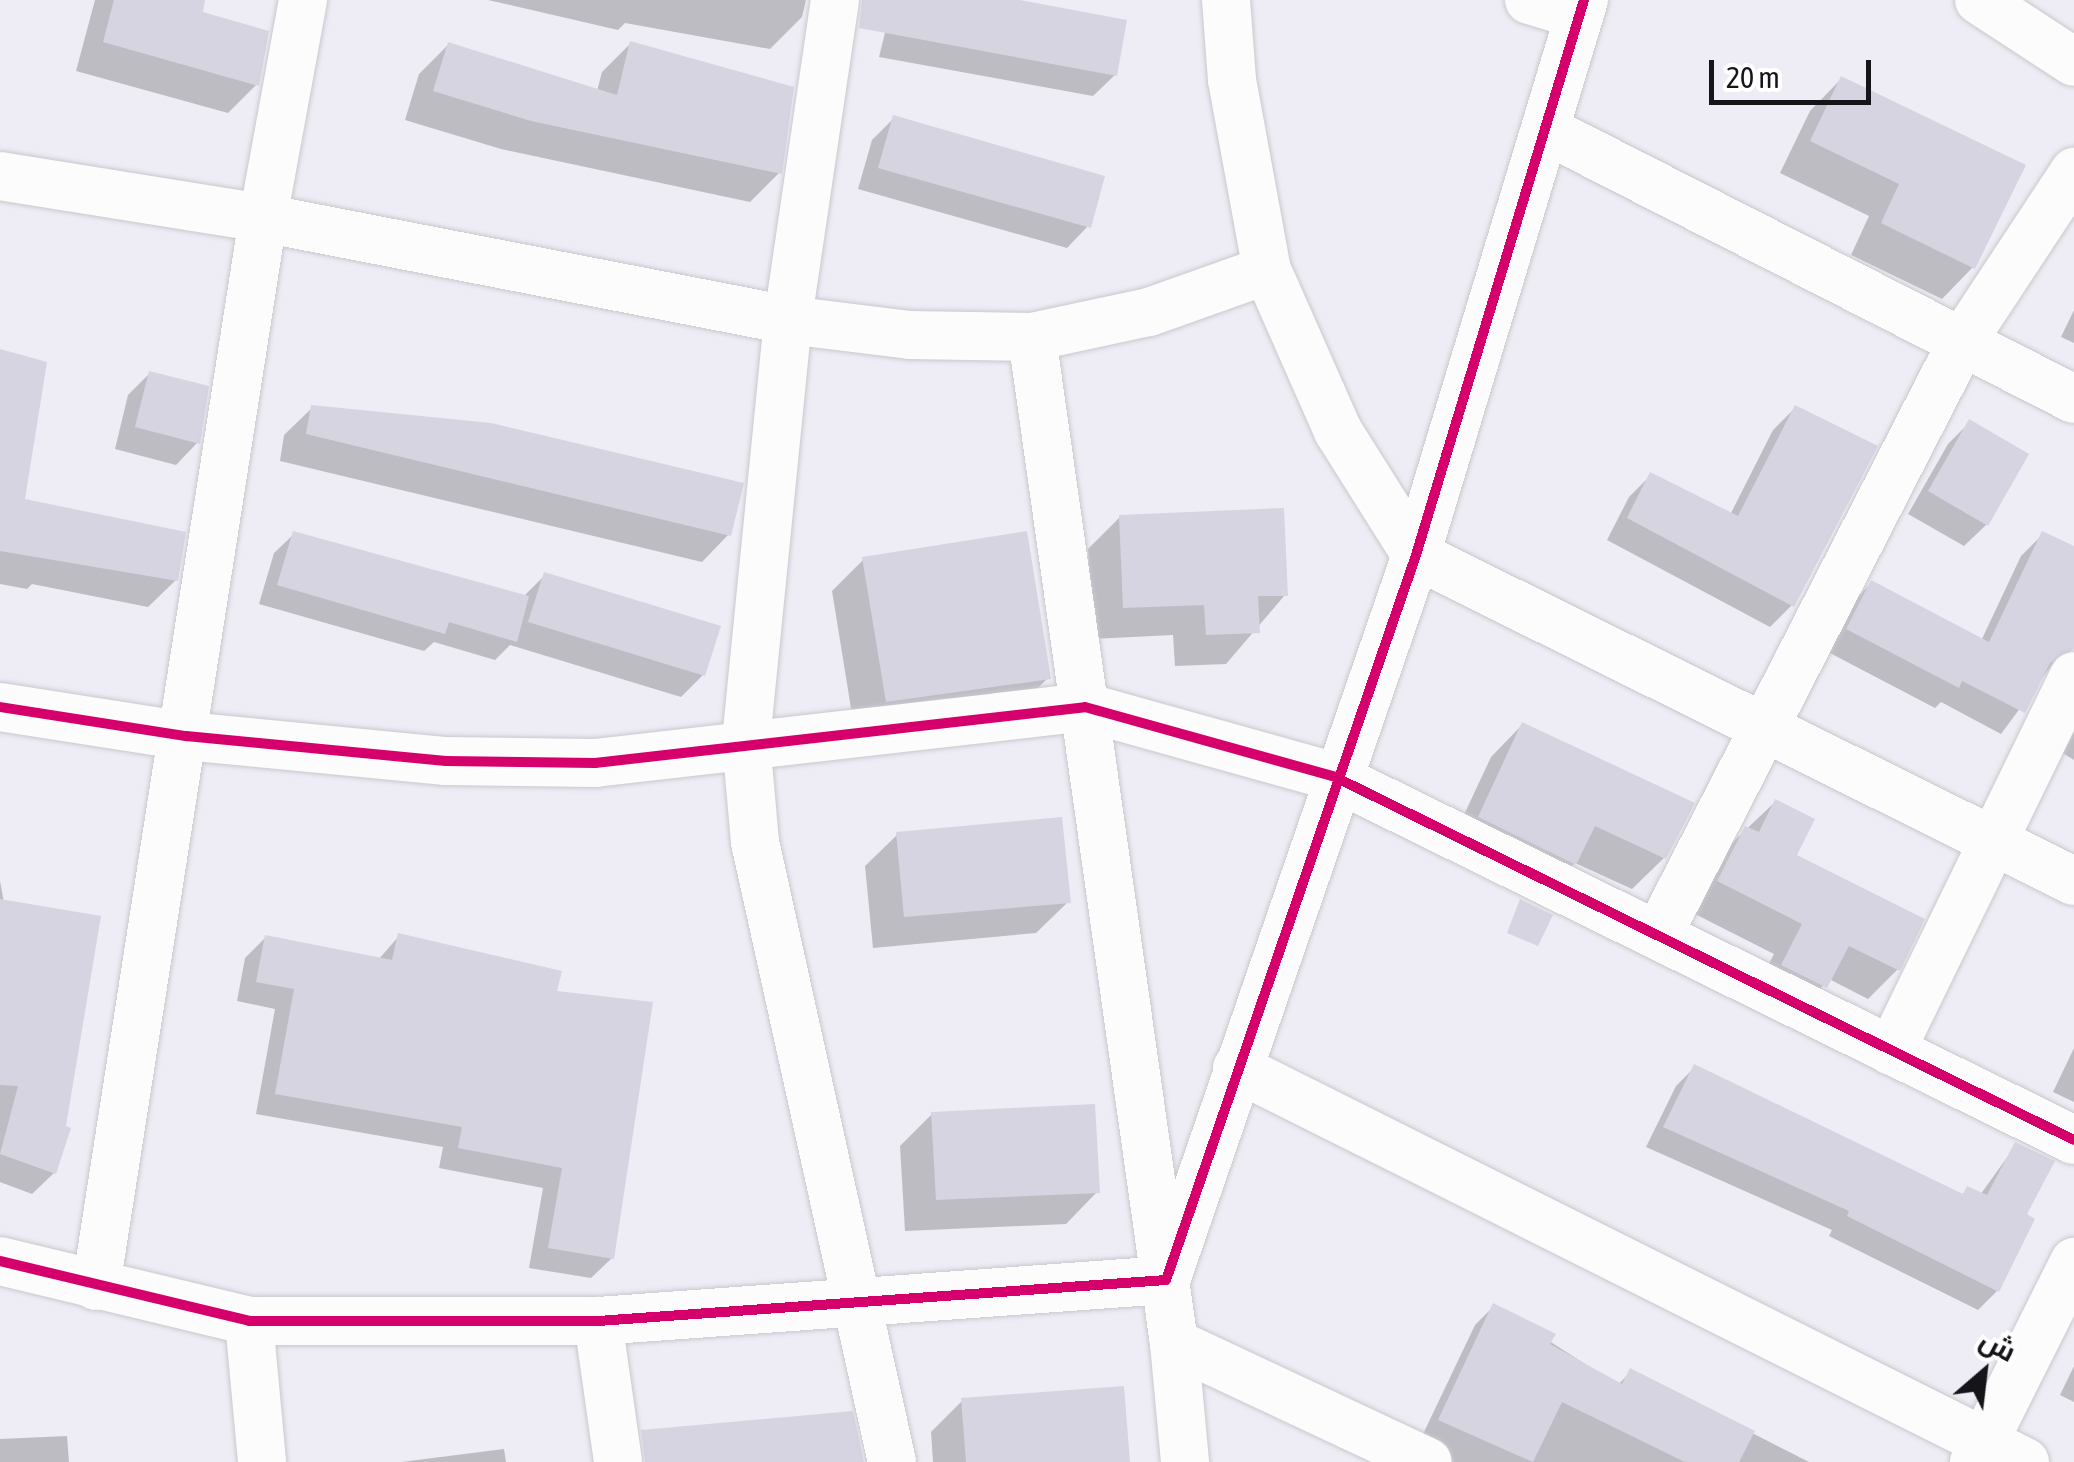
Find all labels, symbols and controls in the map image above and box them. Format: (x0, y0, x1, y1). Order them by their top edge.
scale bar (1714, 40, 1876, 102)
text: 20 m (1726, 60, 1780, 94)
north arrow (1934, 1322, 2034, 1422)
text: ش (1975, 1323, 2021, 1368)

